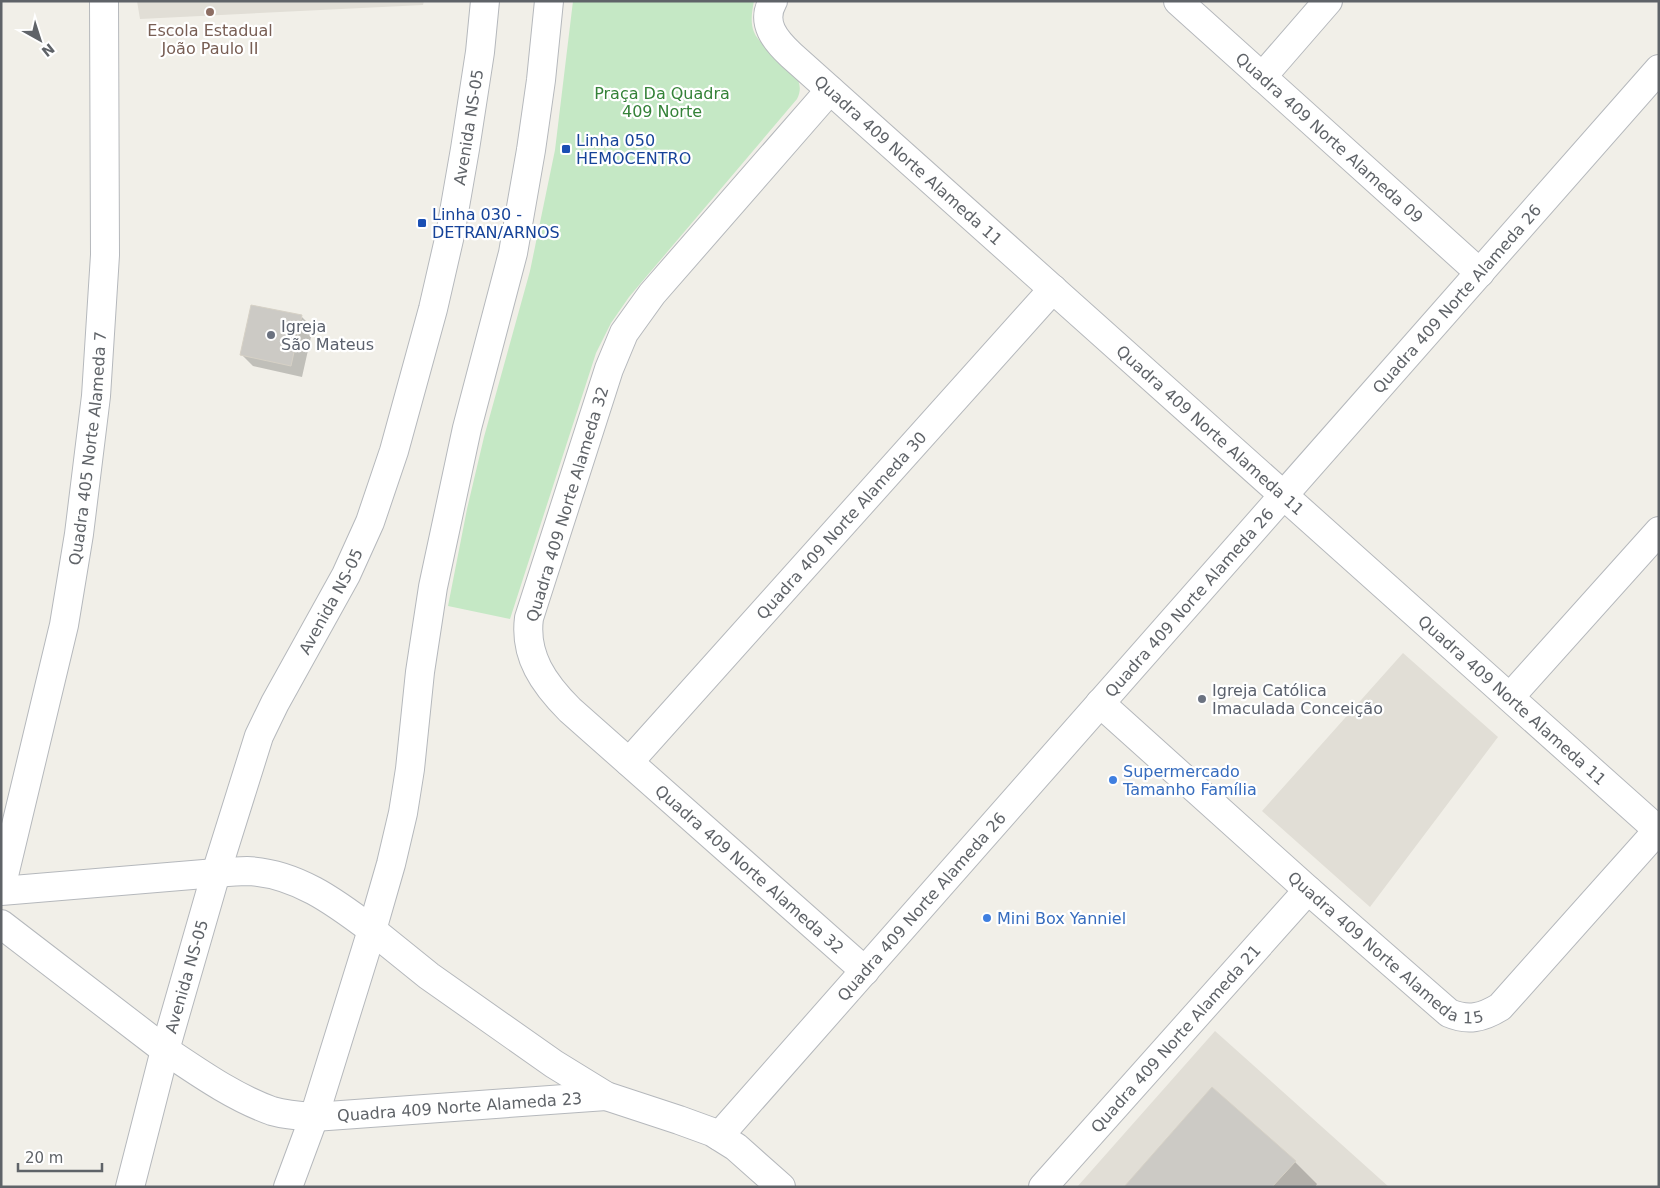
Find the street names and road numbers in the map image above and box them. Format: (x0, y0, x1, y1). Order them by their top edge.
street label: Quadra 409 Norte Alameda 09 (1232, 49, 1427, 227)
street label: Avenida NS-05 (450, 68, 487, 187)
street label: Quadra 409 Norte Alameda 11 (810, 72, 1006, 249)
street label: Quadra 409 Norte Alameda 26 (1369, 201, 1545, 397)
street label: Quadra 405 Norte Alameda 7 (65, 331, 110, 567)
street label: Quadra 409 Norte Alameda 11 (1112, 341, 1308, 519)
street label: Quadra 409 Norte Alameda 32 (523, 384, 612, 624)
street label: Quadra 409 Norte Alameda 30 (753, 428, 931, 623)
street label: Quadra 409 Norte Alameda 26 (1101, 504, 1278, 701)
street label: Avenida NS-05 (295, 545, 367, 658)
street label: Quadra 409 Norte Alameda 11 (1414, 611, 1610, 789)
street label: Quadra 409 Norte Alameda 32 (651, 781, 848, 958)
street label: Quadra 409 Norte Alameda 26 (833, 808, 1010, 1005)
street label: Quadra 409 Norte Alameda 15 (1284, 868, 1485, 1028)
street label: Avenida NS-05 (161, 918, 212, 1036)
street label: Quadra 409 Norte Alameda 21 (1087, 941, 1265, 1137)
street label: Quadra 409 Norte Alameda 23 (337, 1089, 583, 1125)

